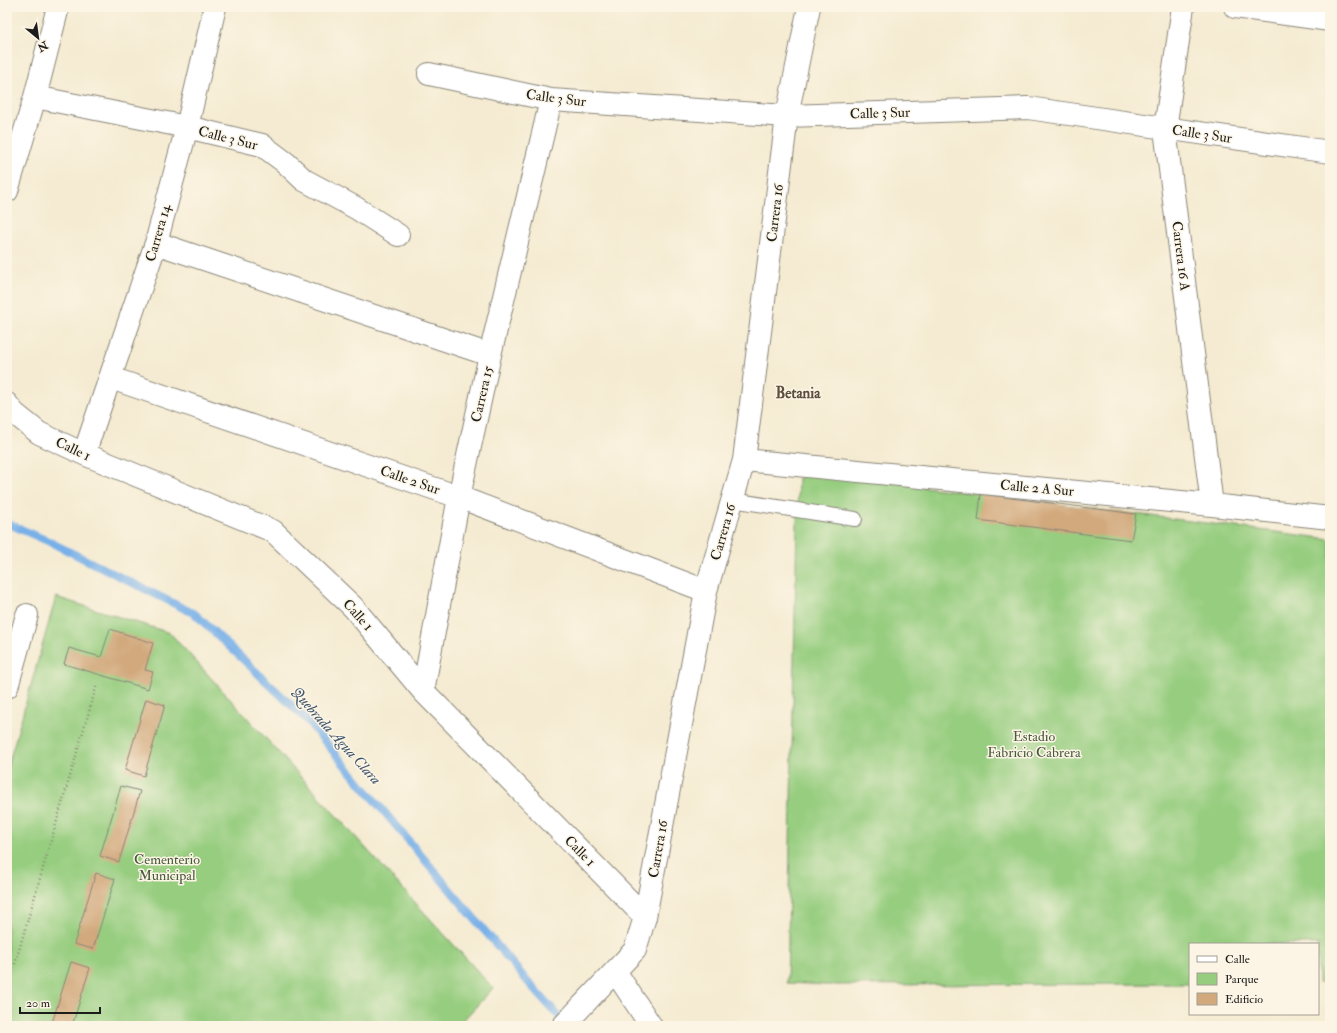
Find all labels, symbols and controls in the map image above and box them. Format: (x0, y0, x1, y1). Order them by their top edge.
north arrow (18, 18, 58, 58)
text: N (34, 38, 51, 55)
street label: Calle 3 Sur (525, 86, 588, 110)
street label: Calle 3 Sur (850, 103, 911, 123)
street label: Calle 3 Sur (1171, 121, 1234, 147)
street label: Calle 3 Sur (197, 122, 260, 154)
street label: Carrera 16 (763, 182, 787, 243)
street label: Carrera 14 (142, 201, 175, 264)
street label: Carrera 16 A (1168, 220, 1194, 292)
street label: Carrera 15 (467, 363, 497, 424)
district label: Betania (775, 384, 821, 403)
street label: Calle 1 (53, 434, 93, 464)
street label: Calle 2 Sur (378, 462, 443, 498)
street label: Calle 2 A Sur (999, 476, 1075, 500)
street label: Carrera 16 (707, 501, 739, 562)
street label: Calle 1 (339, 596, 377, 634)
water label: Quebrada Agua Clara (287, 683, 385, 789)
park label: Estadio Fabricio Cabrera (987, 728, 1081, 761)
street label: Carrera 16 (645, 818, 672, 879)
street label: Calle 1 (561, 832, 599, 870)
park label: Cementerio Municipal (134, 851, 200, 885)
legend (1189, 943, 1319, 1015)
text: Calle (1225, 952, 1250, 967)
text: Parque (1225, 972, 1259, 987)
scale bar (20, 989, 100, 1015)
text: Edificio (1225, 992, 1263, 1007)
text: 20 m (26, 996, 51, 1011)

